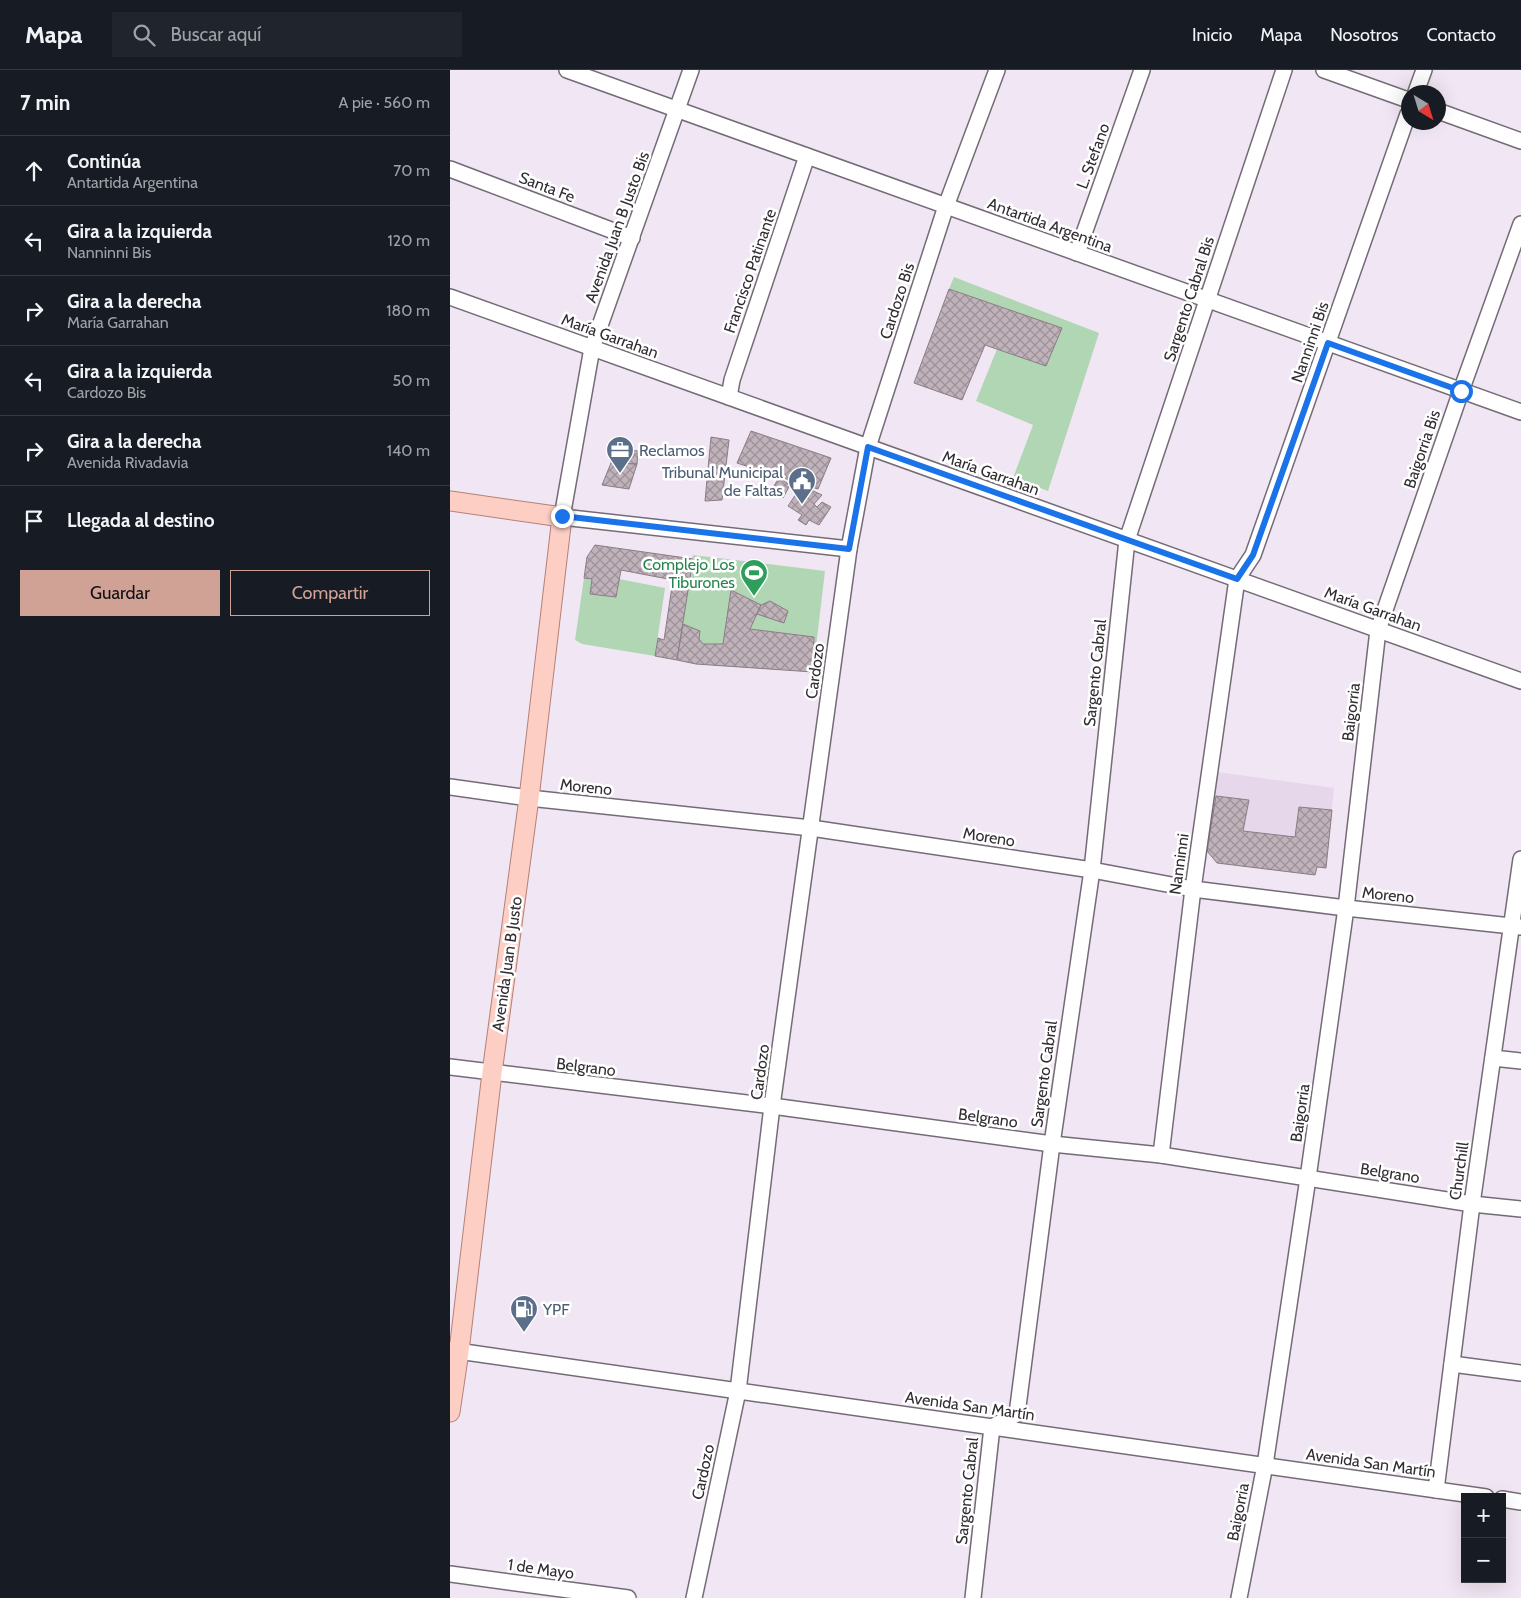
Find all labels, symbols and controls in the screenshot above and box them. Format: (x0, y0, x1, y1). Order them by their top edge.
search box (112, 12, 462, 57)
text: Mapa (25, 20, 82, 49)
icon: search (130, 21, 158, 49)
text: Buscar aquí (170, 23, 261, 46)
text: Inicio (1192, 24, 1232, 46)
text: Mapa (1260, 24, 1302, 46)
text: Nosotros (1330, 24, 1399, 46)
text: Contacto (1427, 24, 1496, 46)
north arrow (1401, 85, 1446, 130)
text: 7 min (20, 90, 70, 115)
text: A pie · 560 m (338, 93, 430, 112)
street label: L. Stefano (1072, 121, 1114, 191)
street label: Avenida Juan B Justo Bis (581, 148, 653, 305)
text: Continúa (67, 150, 141, 173)
icon: ahead (20, 157, 48, 185)
text: 70 m (393, 161, 430, 180)
street label: Santa Fe (516, 168, 578, 206)
text: Antartida Argentina (67, 173, 198, 192)
street label: Antartida Argentina (985, 194, 1115, 256)
street label: Francisco Patinante (720, 206, 780, 336)
text: Gira a la izquierda (67, 220, 212, 243)
icon: left (20, 227, 48, 255)
text: 120 m (388, 231, 430, 250)
street label: Sargento Cabral Bis (1160, 234, 1218, 364)
text: Nanninni Bis (67, 243, 151, 262)
street label: Cardozo Bis (876, 260, 918, 342)
text: Gira a la derecha (67, 290, 202, 313)
icon: right (20, 297, 48, 325)
street label: Nanninni Bis (1287, 299, 1333, 385)
text: 180 m (386, 301, 430, 320)
street label: María Garrahan (559, 310, 661, 362)
text: María Garrahan (67, 313, 169, 332)
text: Gira a la izquierda (67, 360, 212, 383)
icon: left (20, 367, 48, 395)
text: 50 m (393, 371, 430, 390)
route start (1450, 380, 1473, 403)
text: Cardozo Bis (67, 383, 146, 402)
street label: Baigorria Bis (1400, 407, 1444, 491)
text: Gira a la derecha (67, 430, 202, 453)
office icon: Reclamos (605, 435, 635, 474)
icon: right (20, 437, 48, 465)
text: 140 m (387, 441, 430, 460)
place label: Reclamos (639, 441, 705, 460)
street label: María Garrahan (940, 447, 1042, 499)
text: Avenida Rivadavia (67, 453, 188, 472)
place label: Tribunal Municipal de Faltas (662, 463, 783, 500)
public building icon: Tribunal Municipal de Faltas (787, 466, 817, 505)
route end (551, 505, 574, 528)
icon: arrive (20, 507, 48, 535)
text: Llegada al destino (67, 509, 214, 532)
place label: Complejo Los Tiburones (643, 555, 735, 592)
sports icon: Complejo Los Tiburones (739, 558, 769, 597)
button: Guardar (20, 570, 220, 616)
button: Compartir (230, 570, 430, 616)
street label: María Garrahan (1322, 583, 1424, 635)
street label: Sargento Cabral (1080, 618, 1110, 727)
street label: Cardozo (802, 642, 828, 700)
street label: Baigorria (1338, 681, 1364, 742)
street label: Moreno (559, 775, 613, 799)
street label: Moreno (962, 824, 1017, 851)
street label: Nanninni (1165, 832, 1193, 896)
street label: Moreno (1361, 883, 1415, 907)
street label: Avenida Juan B Justo (488, 895, 526, 1033)
street label: Sargento Cabral (1027, 1019, 1061, 1129)
street label: Cardozo (747, 1043, 773, 1101)
street label: Belgrano (555, 1054, 617, 1080)
street label: Baigorria (1287, 1082, 1314, 1143)
street label: Belgrano (957, 1104, 1019, 1132)
street label: Churchill (1446, 1140, 1473, 1201)
street label: Belgrano (1359, 1159, 1421, 1187)
fuel station icon: YPF (509, 1294, 539, 1333)
place label: YPF (542, 1300, 570, 1319)
street label: Avenida San Martín (904, 1388, 1036, 1425)
street label: Sargento Cabral (952, 1436, 982, 1545)
street label: Cardozo (688, 1442, 718, 1501)
street label: Avenida San Martín (1305, 1445, 1437, 1482)
street label: Baigorria (1223, 1481, 1253, 1543)
map controls (1461, 1493, 1506, 1583)
button: + (1461, 1493, 1506, 1538)
button: − (1461, 1538, 1506, 1583)
street label: 1 de Mayo (507, 1555, 575, 1583)

